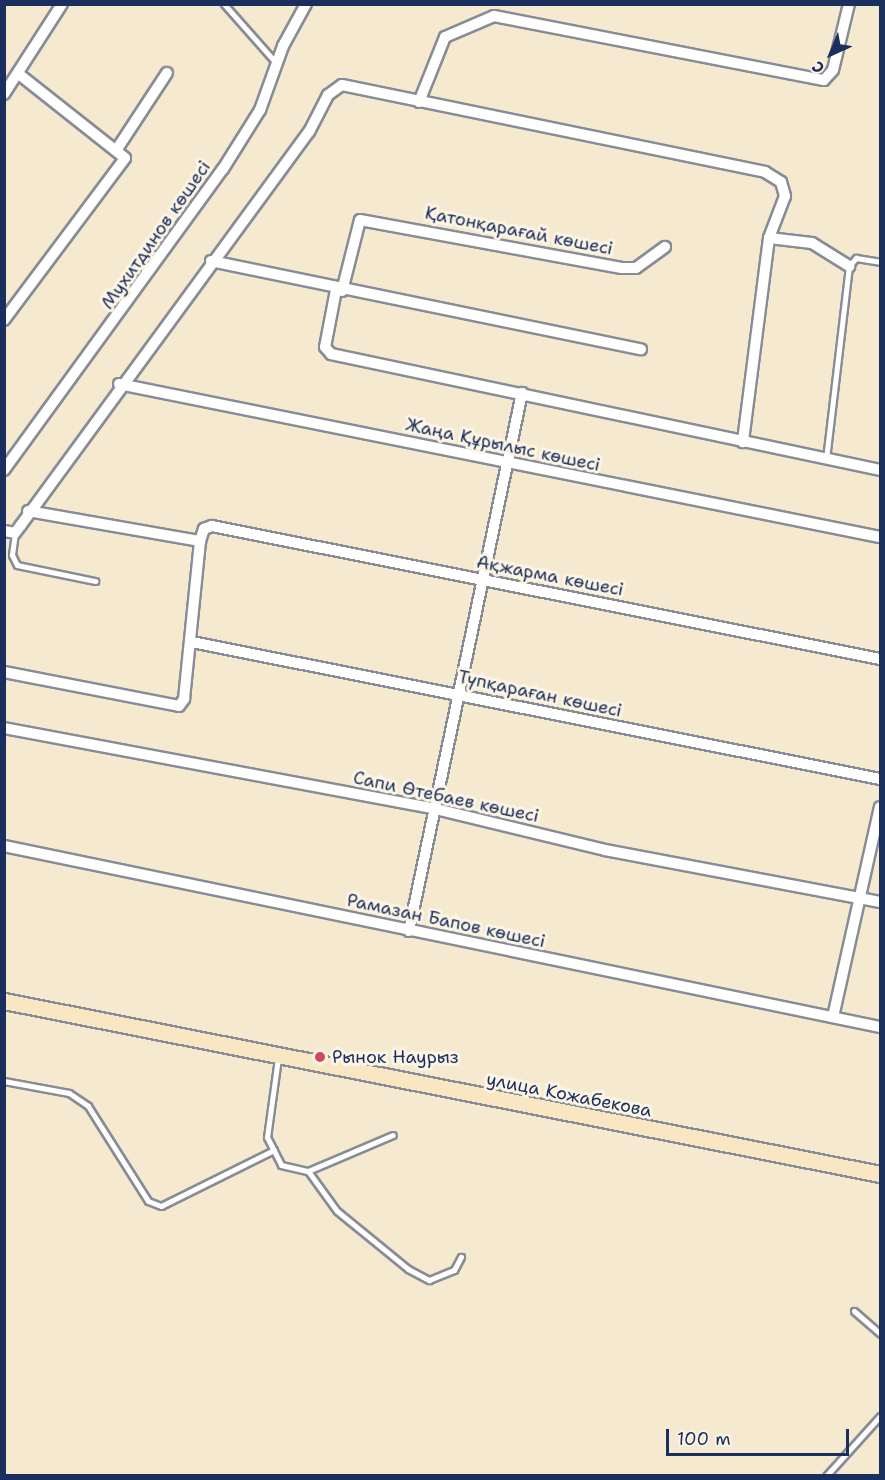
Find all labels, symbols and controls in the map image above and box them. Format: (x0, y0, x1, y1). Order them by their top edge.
north arrow (801, 24, 861, 84)
text: С (807, 56, 829, 78)
street label: Мухитдинов көшесі (97, 157, 215, 313)
street label: Қатонқарағай көшесі (423, 202, 615, 260)
street label: Жаңа Құрылыс көшесі (404, 414, 602, 476)
street label: Ақжарма көшесі (475, 551, 625, 601)
street label: Түпқараған көшесі (456, 666, 624, 722)
street label: Сапи Өтебаев көшесі (351, 767, 541, 827)
street label: Рамазан Бапов көшесі (345, 889, 547, 953)
place label: Рынок Наурыз (332, 1046, 459, 1068)
marker: Рынок Наурыз (313, 1050, 327, 1064)
street label: улица Кожабекова (484, 1068, 654, 1122)
scale bar (669, 1417, 852, 1455)
text: 100 m (677, 1427, 731, 1451)

